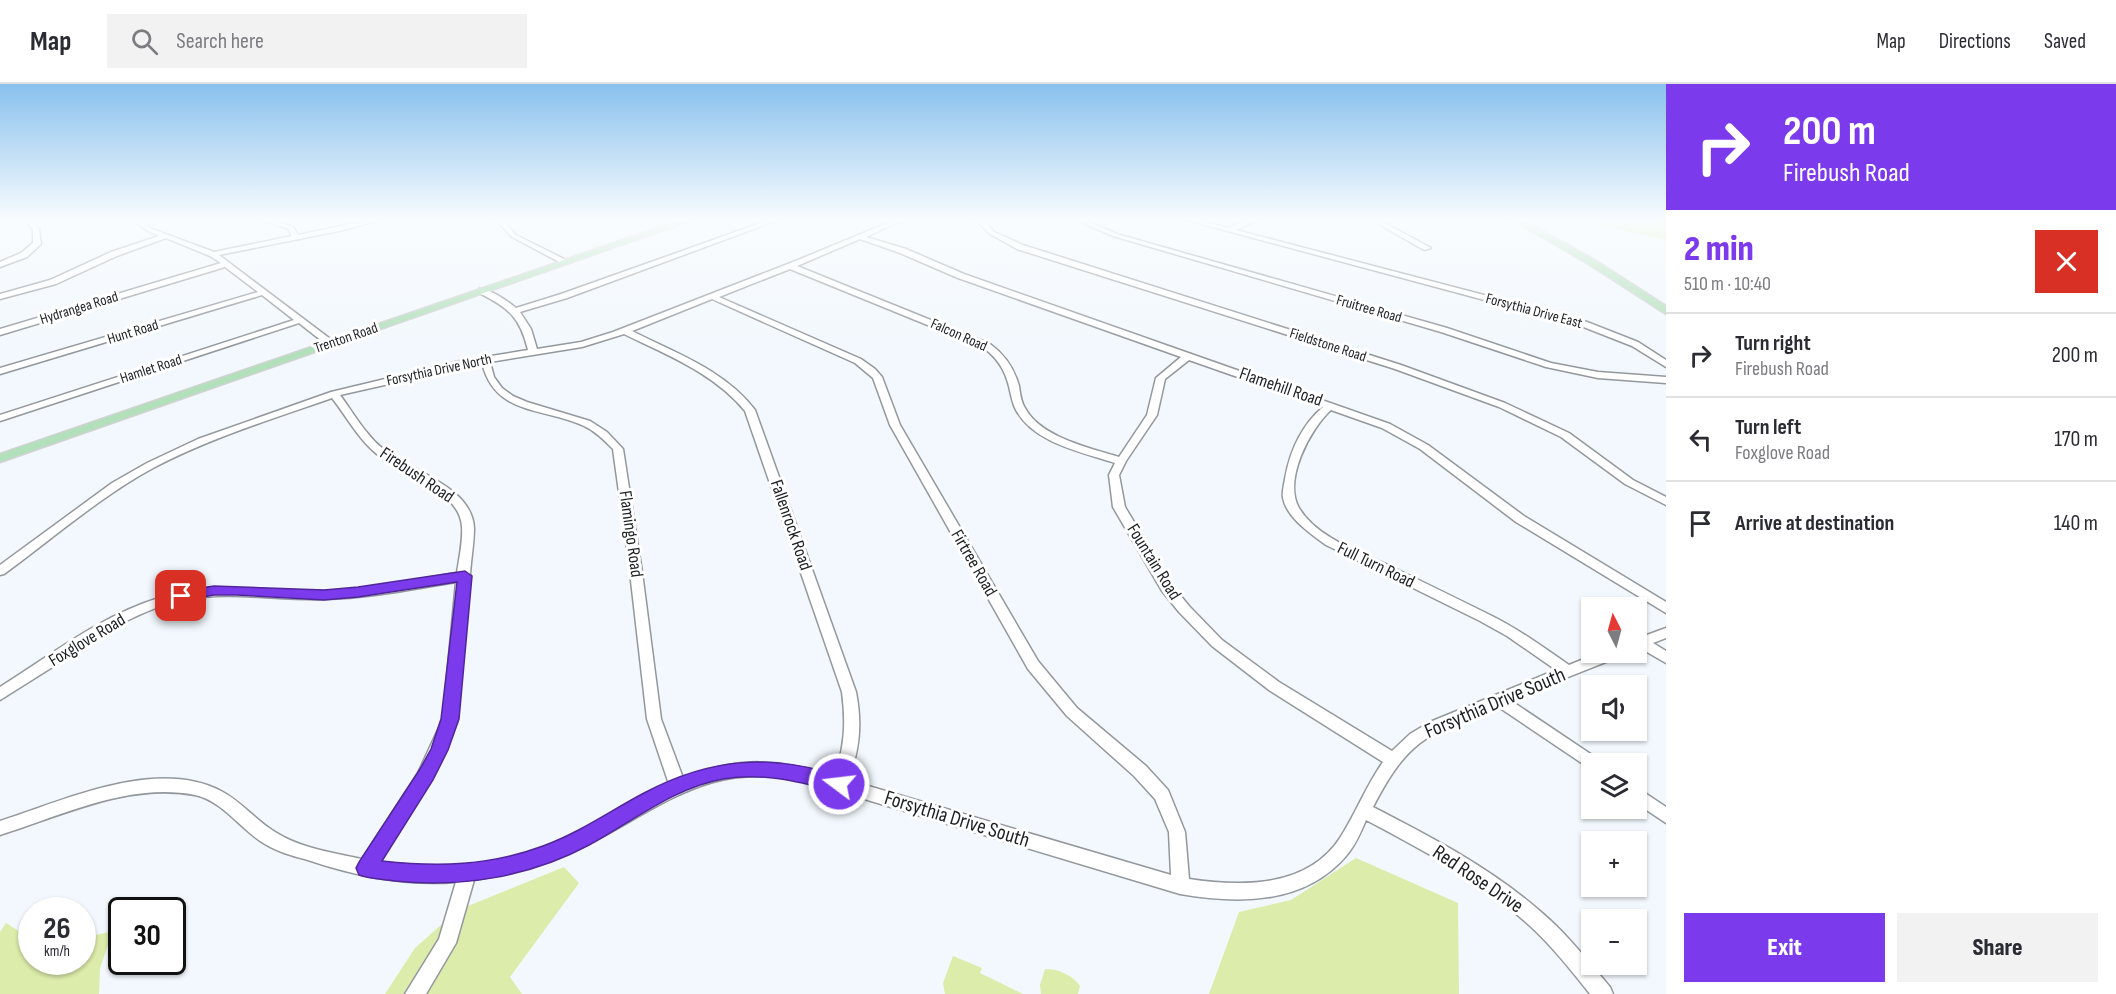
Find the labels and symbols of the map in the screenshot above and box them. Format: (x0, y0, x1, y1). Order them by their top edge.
street label: Hydrangea Road (38, 287, 120, 329)
street label: Forsythia Drive East (1484, 289, 1585, 333)
street label: Fruitree Road (1334, 291, 1404, 327)
street label: Falcon Road (928, 314, 990, 356)
street label: Hunt Road (105, 315, 161, 349)
street label: Trenton Road (312, 318, 380, 358)
street label: Fieldstone Road (1287, 324, 1369, 366)
street label: Hamlet Road (118, 350, 184, 388)
street label: Forsythia Drive North (385, 350, 493, 390)
street label: Flamehill Road (1237, 363, 1325, 411)
street label: Firebush Road (376, 443, 458, 507)
street label: Fallenrock Road (766, 477, 816, 573)
street label: Flamingo Road (615, 489, 647, 579)
street label: Fountain Road (1122, 520, 1186, 604)
street label: Firtree Road (947, 526, 1001, 600)
street label: Full Turn Road (1334, 537, 1418, 593)
pin (155, 570, 206, 621)
north arrow (1581, 597, 1647, 663)
street label: Foxglove Road (45, 609, 129, 671)
street label: Forsythia Drive South (1421, 662, 1569, 744)
position arrow (807, 752, 871, 816)
street label: Forsythia Drive South (881, 785, 1033, 853)
street label: Red Rose Drive (1428, 840, 1528, 918)
speed limit sign: 30 (108, 897, 186, 975)

